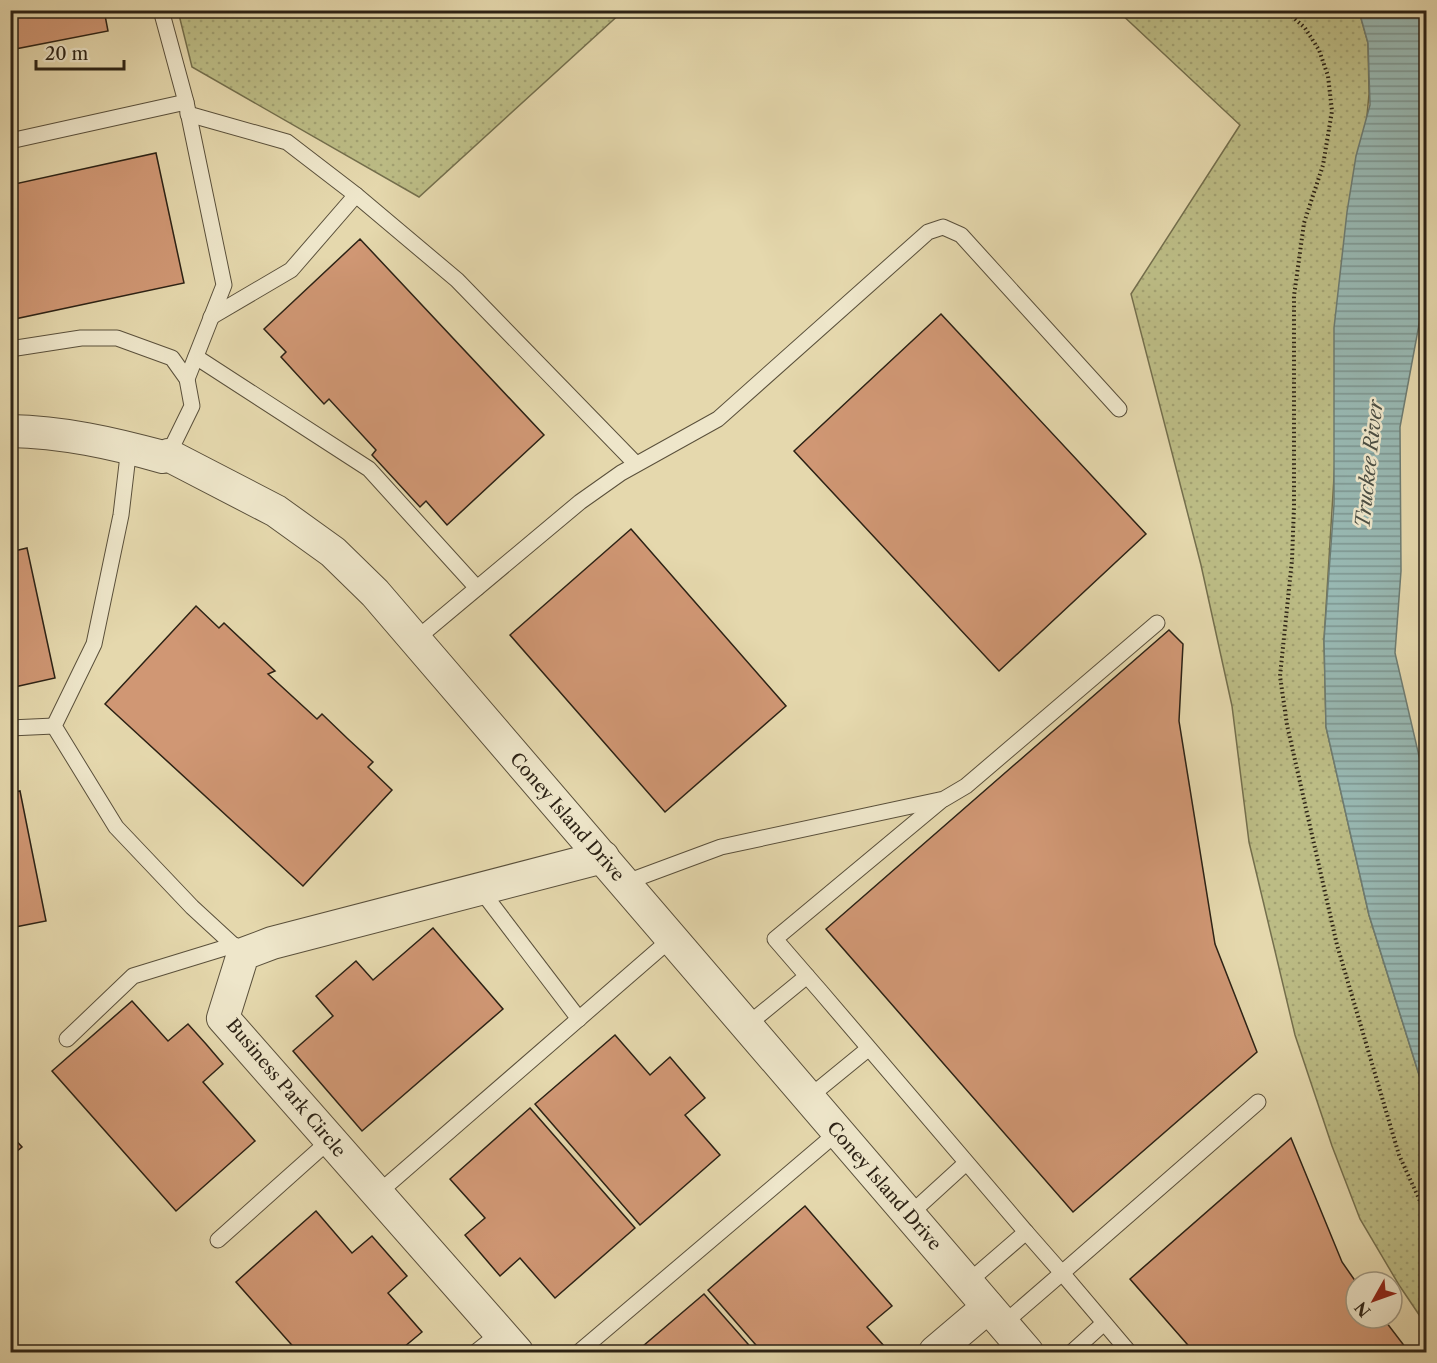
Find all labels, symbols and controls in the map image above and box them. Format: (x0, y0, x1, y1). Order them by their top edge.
scale bar (36, 33, 124, 71)
text: 20 m (45, 43, 89, 65)
water label: Truckee River (1350, 397, 1388, 529)
street label: Coney Island Drive (505, 748, 629, 886)
street label: Business Park Circle (222, 1014, 350, 1162)
street label: Coney Island Drive (822, 1117, 946, 1255)
north arrow (1344, 1270, 1404, 1330)
text: N (1350, 1298, 1375, 1321)

